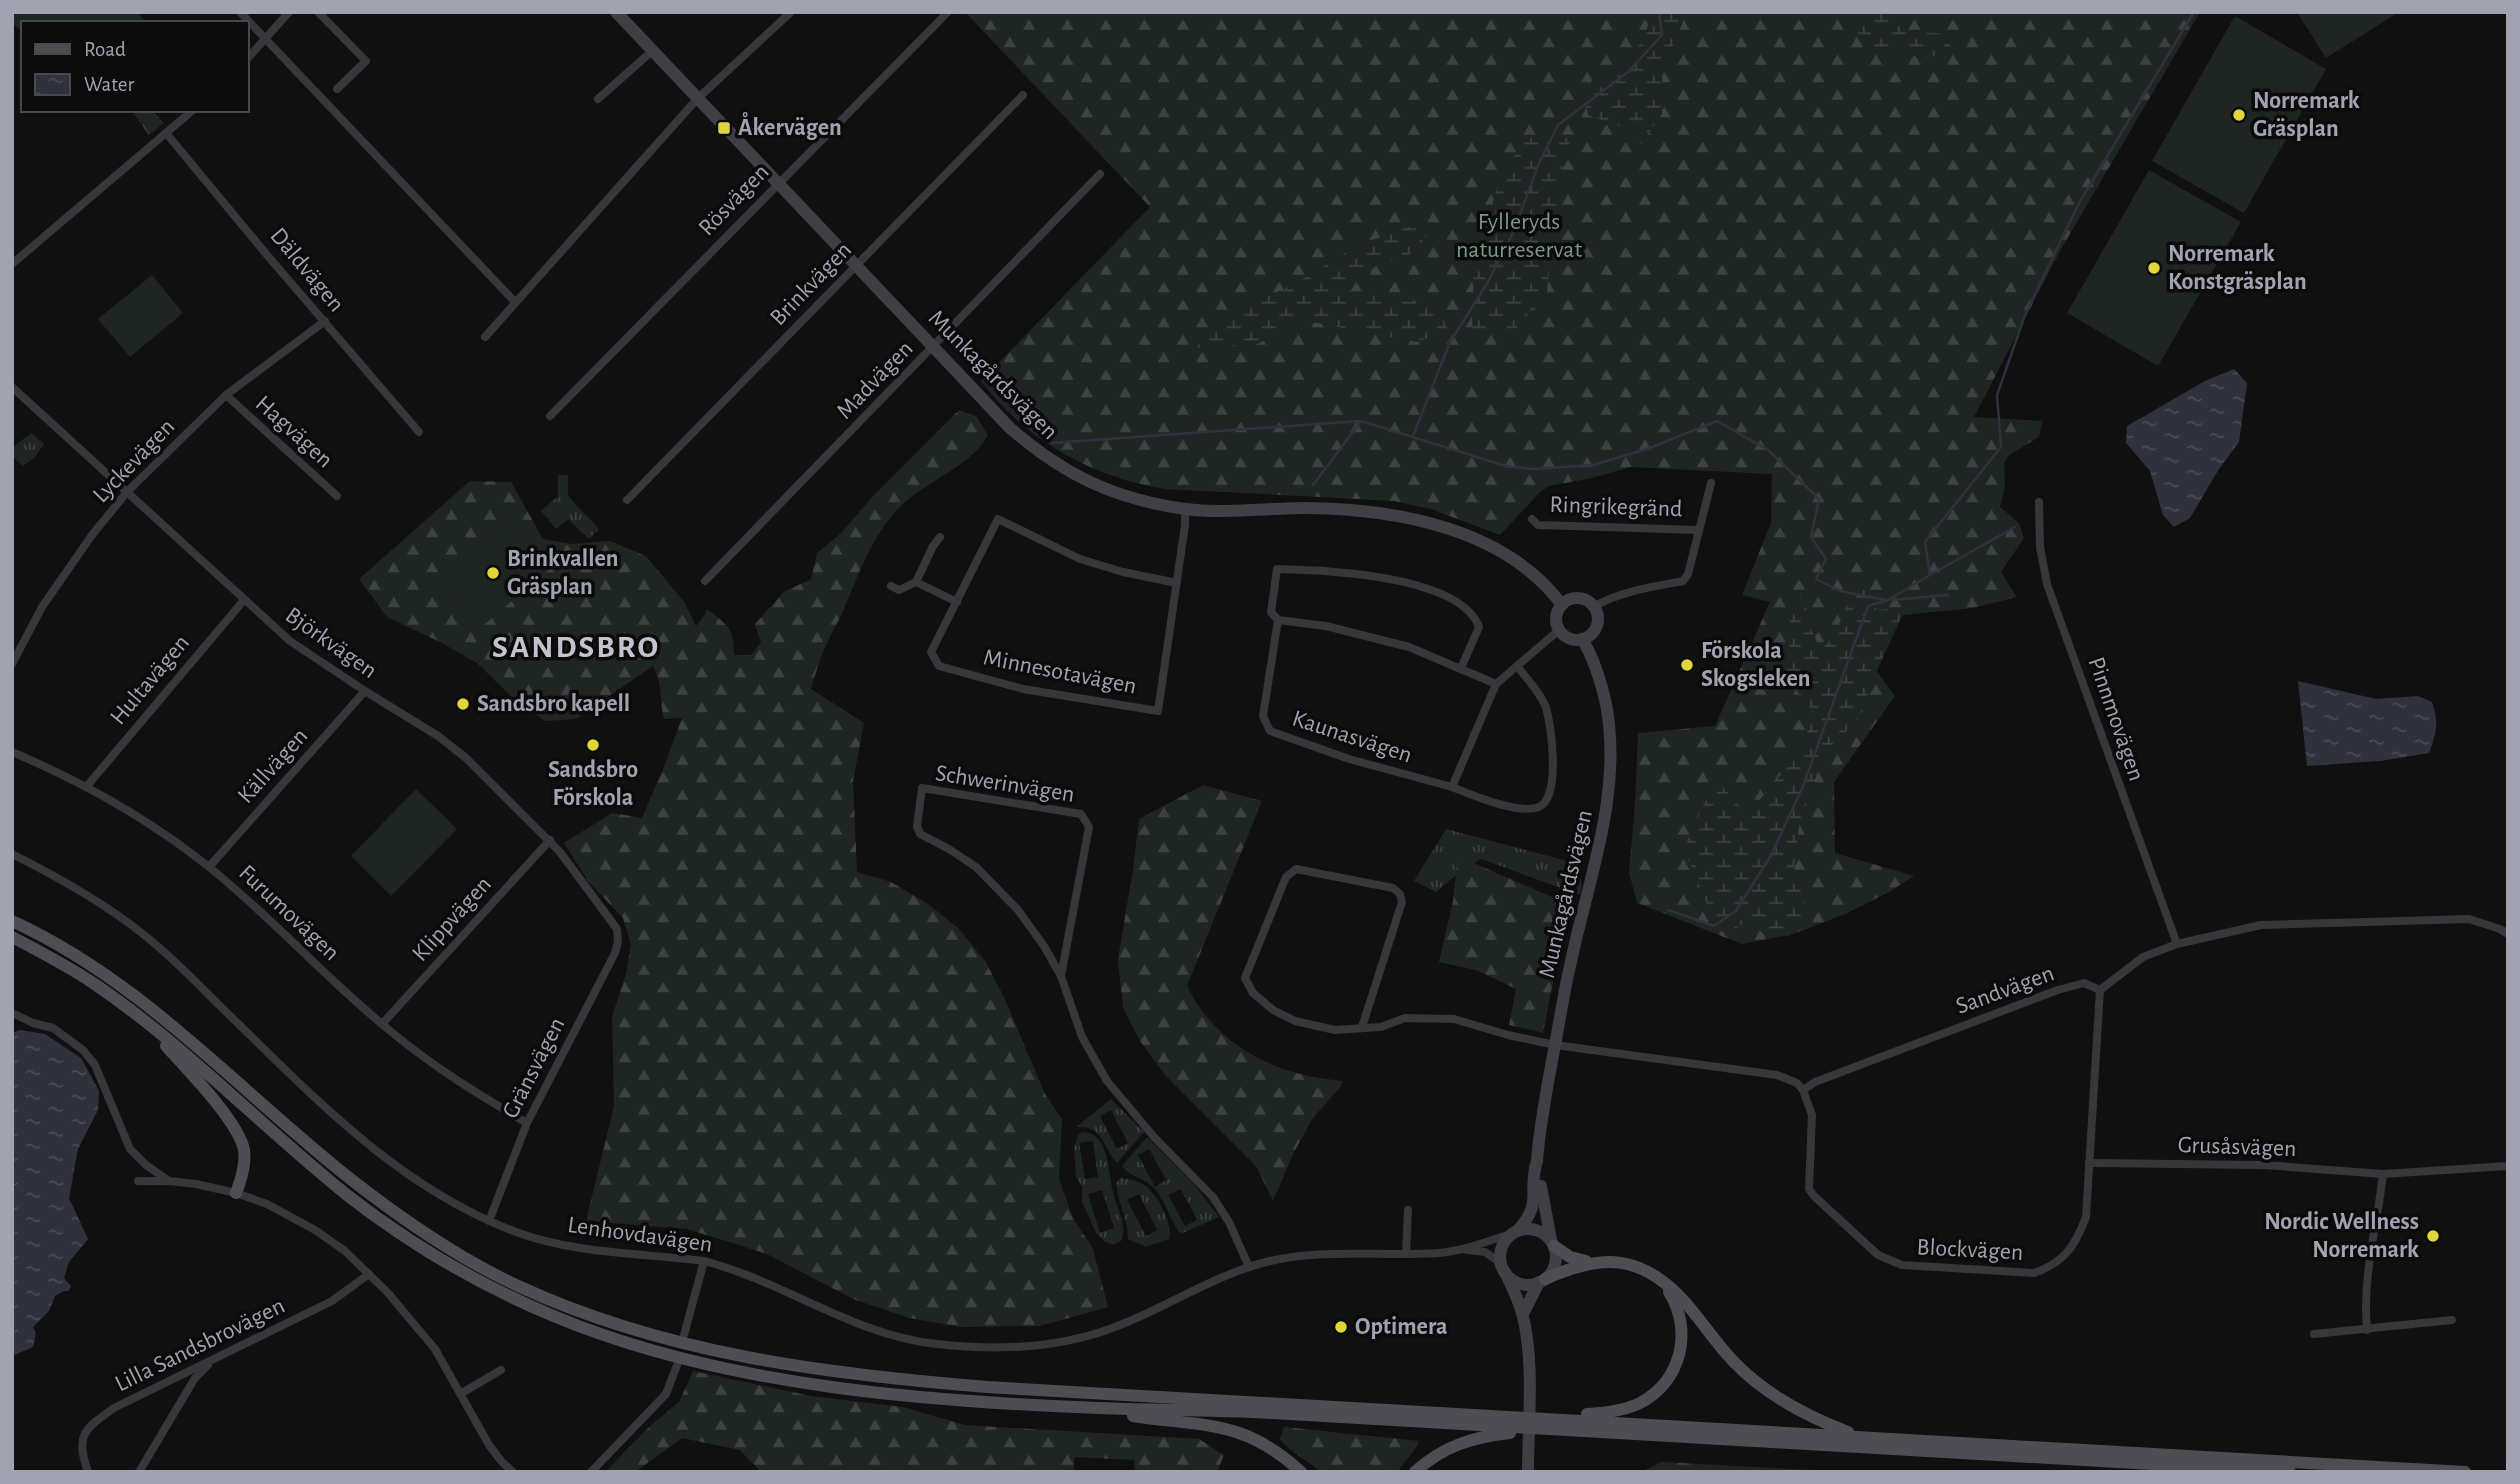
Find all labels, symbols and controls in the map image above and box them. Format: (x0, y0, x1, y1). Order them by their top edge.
legend (21, 21, 248, 112)
text: Road (84, 39, 126, 60)
text: Water (84, 74, 134, 95)
place label: Norremark Gräsplan (2253, 89, 2360, 141)
marker: Norremark Gräsplan (2231, 107, 2247, 123)
place label: Åkervägen (738, 111, 842, 140)
marker: Åkervägen (716, 120, 732, 136)
street label: Rösvägen (694, 160, 774, 240)
park label: Fylleryds naturreservat (1456, 210, 1582, 262)
street label: Däldvägen (265, 224, 349, 316)
street label: Brinkvägen (766, 238, 856, 330)
place label: Norremark Konstgräsplan (2168, 242, 2307, 294)
marker: Norremark Konstgräsplan (2146, 260, 2162, 276)
street label: Munkagårdsvägen (924, 306, 1062, 444)
street label: Madvägen (832, 336, 918, 424)
street label: Hagvägen (251, 391, 337, 473)
street label: Lyckevägen (88, 414, 180, 508)
street label: Ringrikegränd (1549, 493, 1683, 521)
place label: Brinkvallen Gräsplan (507, 547, 619, 599)
marker: Brinkvallen Gräsplan (485, 565, 501, 581)
street label: Björkvägen (281, 603, 381, 683)
street label: Hultavägen (106, 631, 194, 729)
district label: SANDSBRO (492, 631, 660, 663)
place label: Förskola Skogsleken (1701, 639, 1810, 691)
street label: Minnesotavägen (981, 645, 1139, 699)
street label: Pinnmovägen (2084, 654, 2148, 784)
marker: Förskola Skogsleken (1679, 657, 1695, 673)
place label: Sandsbro kapell (477, 692, 630, 716)
marker: Sandsbro kapell (455, 696, 471, 712)
street label: Kaunasvägen (1289, 706, 1415, 768)
street label: Källvägen (233, 724, 313, 808)
marker: Sandsbro Förskola (585, 737, 601, 753)
place label: Sandsbro Förskola (548, 758, 638, 810)
street label: Schwerinvägen (934, 761, 1076, 807)
street label: Munkagårdsvägen (1535, 808, 1597, 980)
street label: Furumovägen (234, 861, 344, 965)
street label: Klippvägen (408, 872, 496, 966)
street label: Sandvägen (1953, 961, 2057, 1019)
street label: Gränsvägen (498, 1014, 570, 1122)
street label: Grusåsvägen (2177, 1133, 2297, 1161)
place label: Nordic Wellness Norremark (2264, 1210, 2419, 1262)
street label: Lenhovdavägen (566, 1213, 714, 1257)
marker: Nordic Wellness Norremark (2425, 1228, 2441, 1244)
street label: Blockvägen (1916, 1235, 2024, 1265)
street label: Lilla Sandsbrovägen (111, 1294, 289, 1396)
place label: Optimera (1355, 1315, 1448, 1339)
marker: Optimera (1333, 1319, 1349, 1335)

